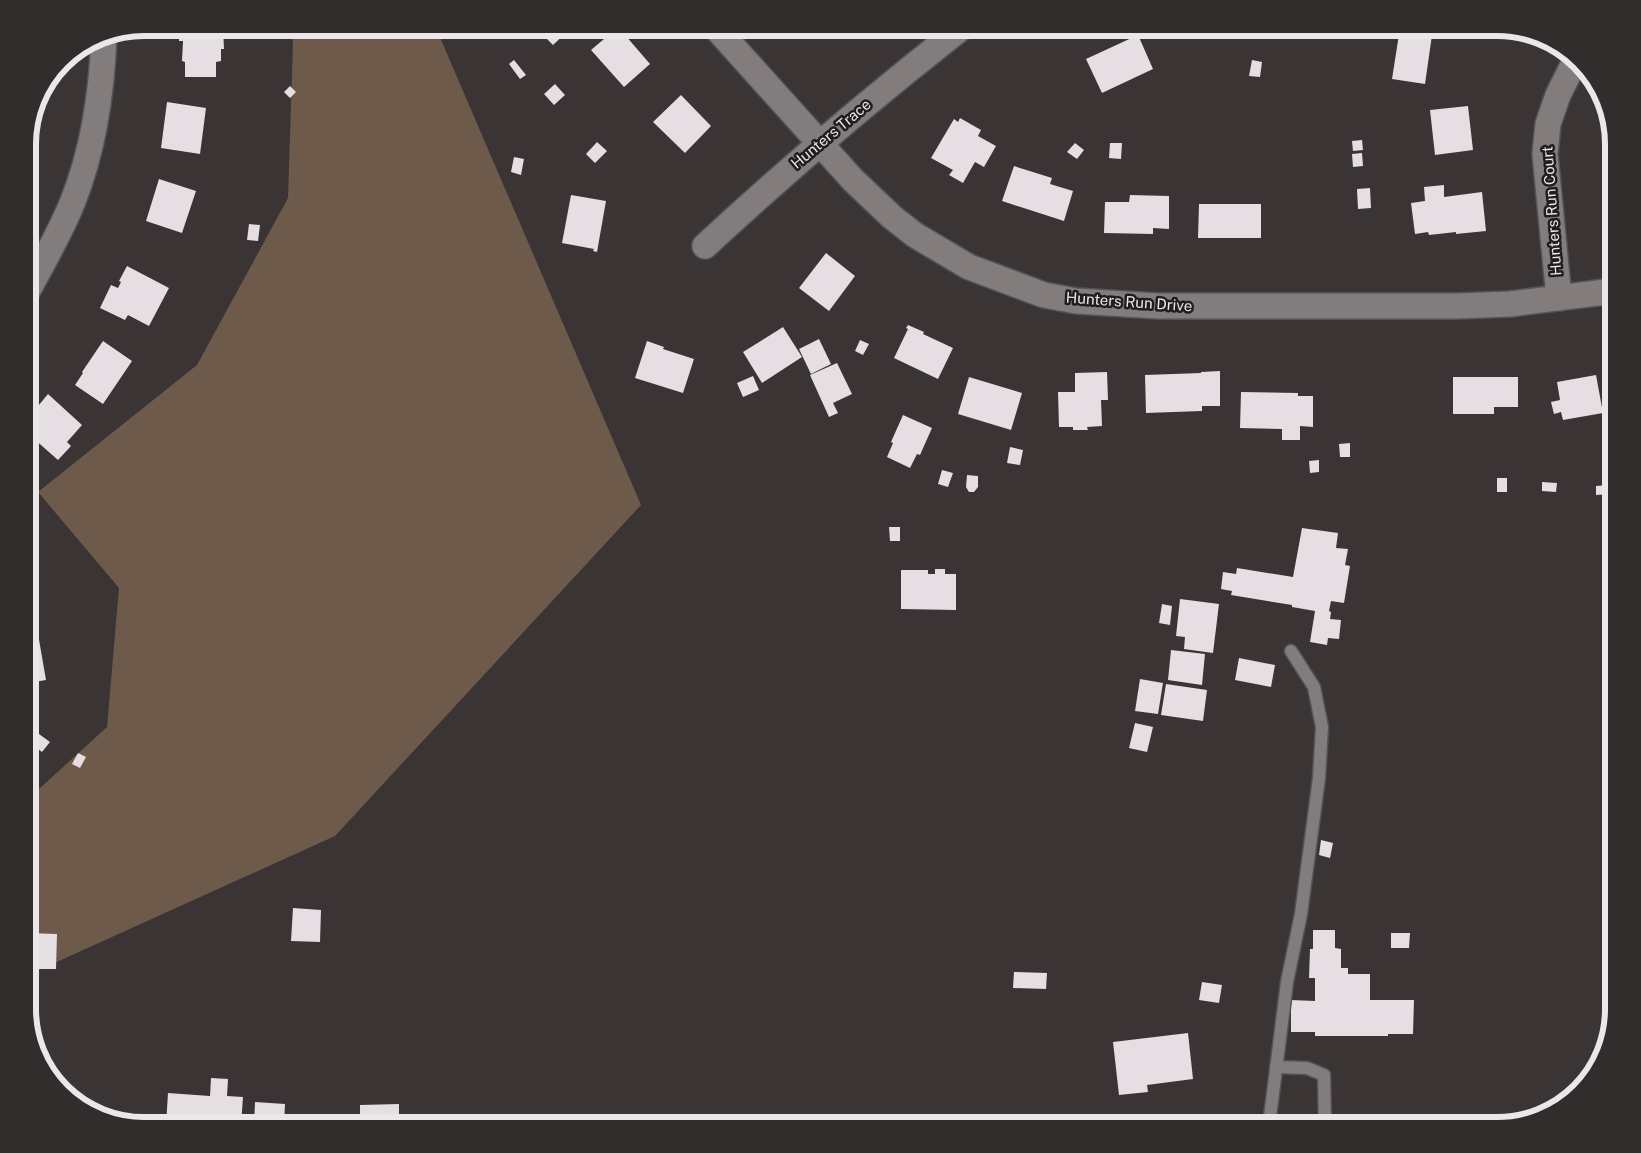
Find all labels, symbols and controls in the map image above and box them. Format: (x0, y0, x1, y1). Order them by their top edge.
street label: Hunters Trace (787, 95, 874, 172)
street label: Hunters Run Court (1538, 145, 1565, 276)
street label: Hunters Run Drive (1065, 289, 1193, 314)

